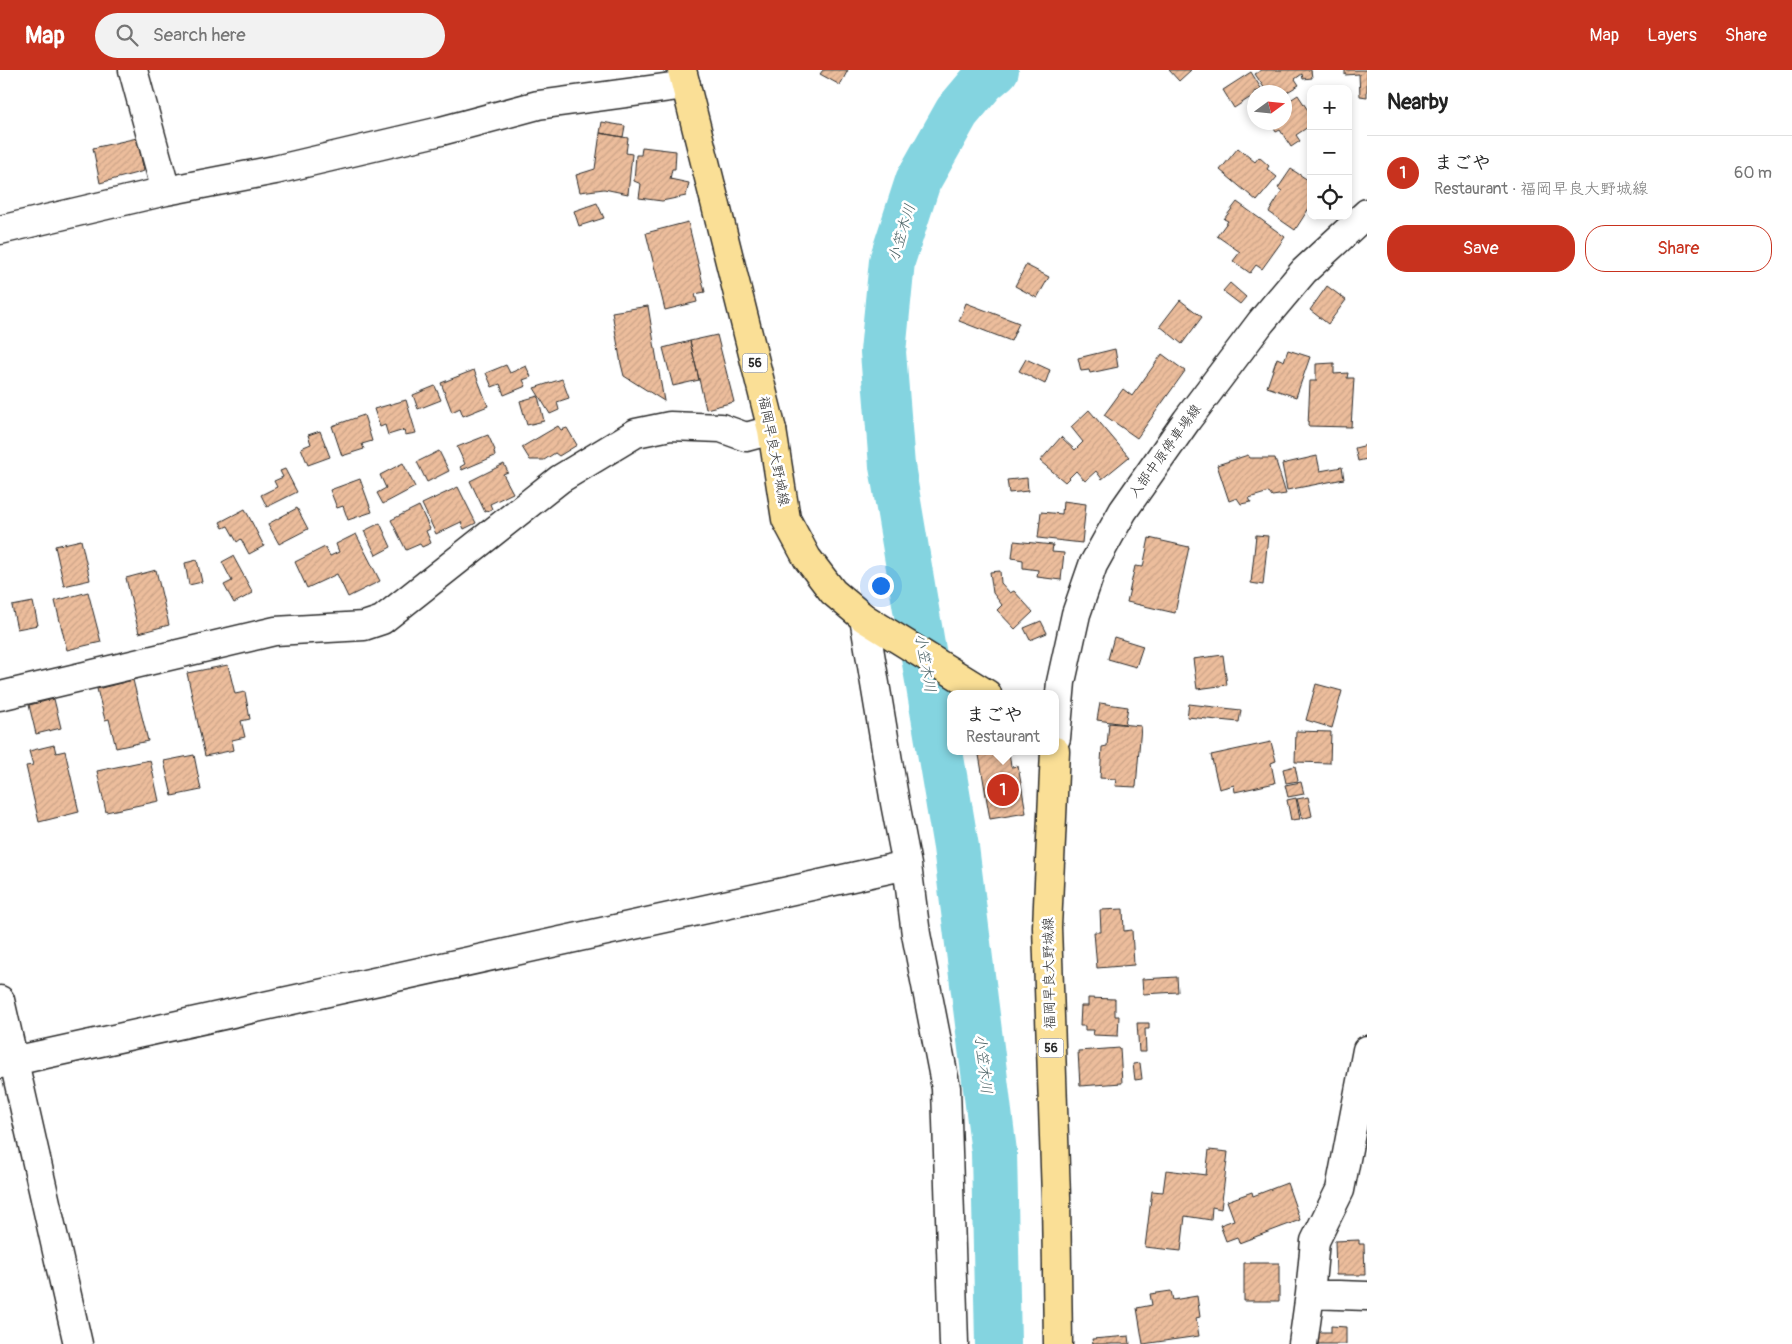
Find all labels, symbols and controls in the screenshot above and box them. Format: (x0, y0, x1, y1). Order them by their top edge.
search box (95, 13, 445, 58)
text: Map (25, 21, 65, 50)
icon: search (113, 21, 141, 49)
text: Search here (153, 23, 246, 47)
text: Map (1590, 24, 1619, 47)
text: Layers (1647, 24, 1697, 47)
text: Share (1725, 24, 1767, 47)
north arrow (1247, 85, 1292, 130)
map controls (1307, 85, 1352, 220)
button: + (1307, 85, 1352, 130)
text: Nearby (1387, 89, 1448, 116)
button: − (1307, 130, 1352, 175)
text: まごや (1434, 151, 1491, 175)
text: 1 (1400, 163, 1406, 183)
text: 60 m (1734, 163, 1772, 183)
button: locate (1307, 175, 1352, 220)
text: Restaurant · 福岡早良大野城線 (1434, 179, 1648, 199)
water label: 小笠木川 (884, 202, 920, 264)
button: Save (1387, 225, 1575, 272)
button: Share (1585, 225, 1772, 272)
road number: 56 (742, 354, 768, 372)
street label: 福岡早良大野城線 (755, 394, 793, 508)
street label: 入部中原停車場線 (1125, 401, 1205, 501)
your location (868, 573, 894, 599)
water label: 小笠木川 (910, 632, 940, 694)
popup (947, 690, 1059, 755)
text: まごや (966, 703, 1023, 727)
text: Restaurant (966, 727, 1040, 747)
pin: 1 (987, 771, 1019, 809)
street label: 福岡早良大野城線 (1040, 917, 1058, 1029)
water label: 小笠木川 (970, 1033, 996, 1095)
road number: 56 (1038, 1038, 1064, 1058)

